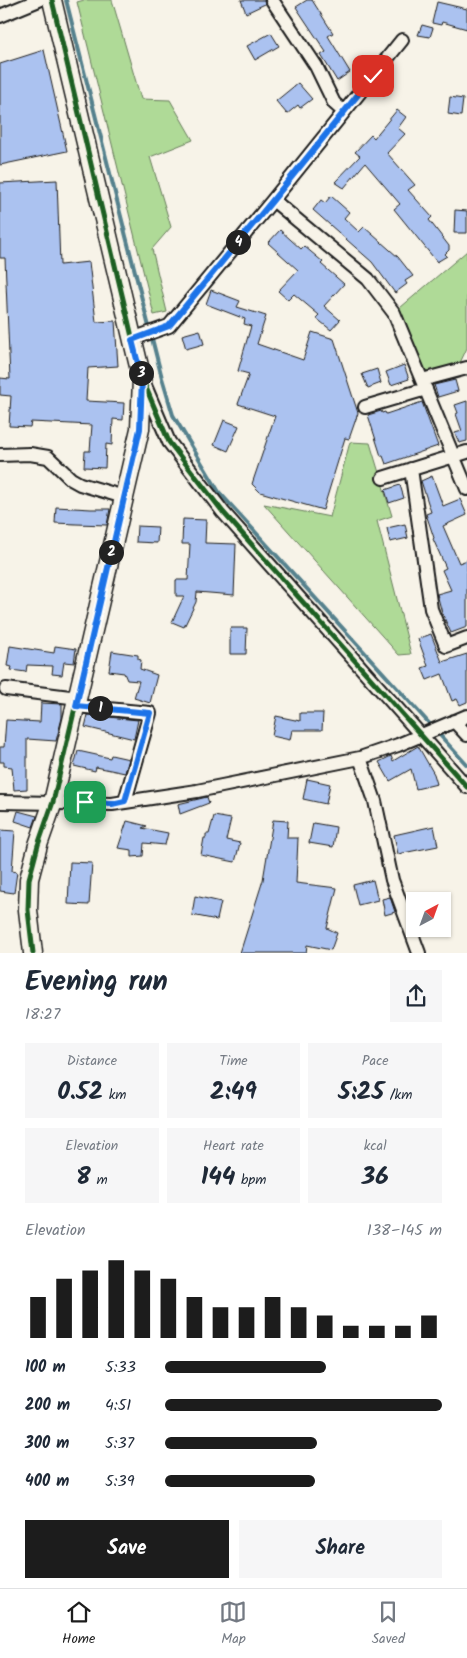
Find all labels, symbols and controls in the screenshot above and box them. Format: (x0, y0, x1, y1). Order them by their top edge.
pin (352, 55, 394, 97)
icon: check (359, 62, 387, 90)
pin: 4 (226, 230, 250, 254)
text: 4 (235, 231, 242, 253)
pin: 3 (128, 360, 154, 386)
text: 3 (138, 362, 145, 384)
pin: 2 (98, 540, 124, 564)
text: 2 (107, 541, 116, 563)
pin: 1 (88, 696, 112, 720)
text: 1 (98, 697, 103, 719)
pin (64, 781, 106, 823)
icon: arrive (71, 788, 99, 816)
north arrow (406, 892, 451, 938)
map controls (406, 892, 451, 937)
text: Evening run (25, 960, 168, 1005)
button: share (390, 970, 442, 1022)
text: 18:27 (25, 1002, 60, 1027)
text: Distance (67, 1050, 117, 1072)
text: Time (219, 1050, 248, 1072)
text: Pace (362, 1050, 389, 1072)
text: 0.52 (57, 1072, 103, 1112)
text: 2:49 (210, 1072, 257, 1112)
text: 5:25 (338, 1072, 384, 1112)
text: km (103, 1084, 126, 1106)
text: /km (384, 1084, 412, 1106)
text: Elevation (65, 1135, 118, 1157)
text: Heart rate (203, 1135, 264, 1157)
text: kcal (364, 1135, 387, 1157)
text: 8 (76, 1157, 91, 1197)
text: 144 (201, 1157, 235, 1197)
text: 36 (362, 1157, 389, 1197)
text: m (91, 1169, 108, 1191)
text: bpm (235, 1169, 266, 1191)
text: Elevation (25, 1218, 86, 1243)
text: 138–145 m (367, 1218, 442, 1243)
text: 100 m (25, 1355, 66, 1380)
text: 5:33 (105, 1355, 136, 1380)
text: 200 m (25, 1393, 70, 1418)
text: 4:51 (105, 1393, 131, 1418)
text: 300 m (25, 1431, 69, 1456)
text: 5:37 (105, 1431, 134, 1456)
text: 400 m (25, 1469, 69, 1494)
text: 5:39 (105, 1469, 134, 1494)
button: Save (25, 1520, 229, 1578)
button: Share (239, 1520, 442, 1578)
tab: Home (62, 1598, 95, 1650)
tab: Map (219, 1598, 247, 1650)
tab: Saved (372, 1598, 405, 1650)

